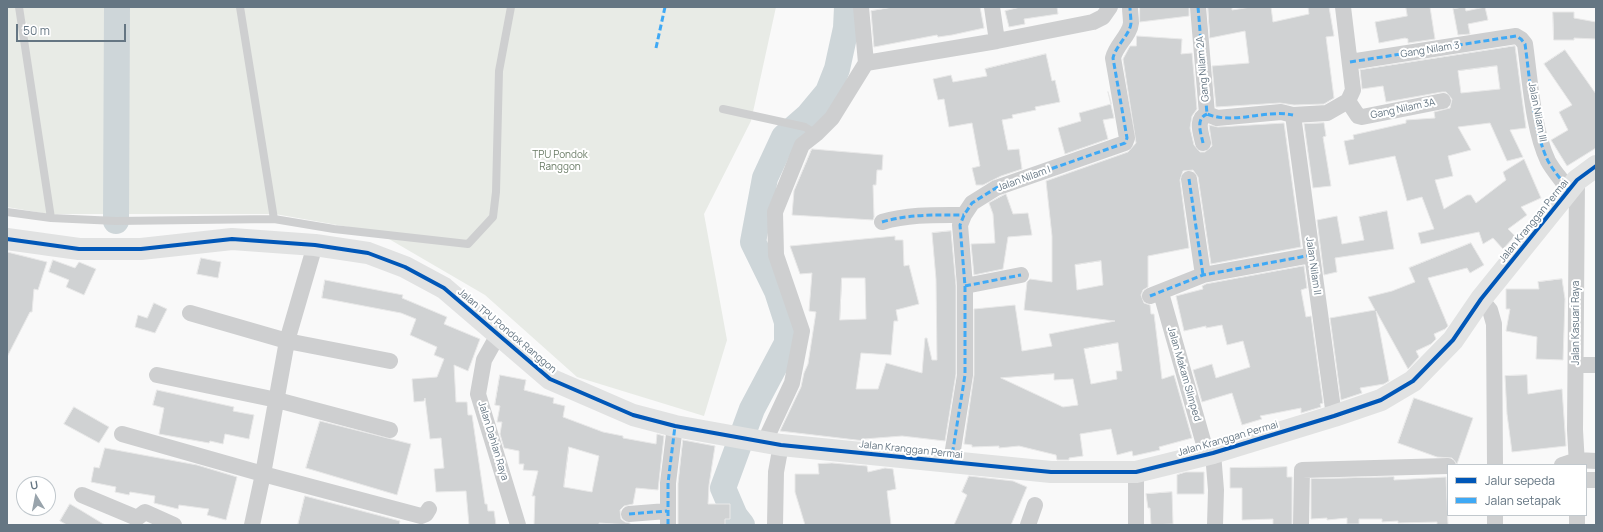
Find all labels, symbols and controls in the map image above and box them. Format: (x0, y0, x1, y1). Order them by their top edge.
scale bar (18, 16, 128, 42)
text: 50 m (23, 22, 50, 39)
street label: Gang Nilam 2A (1194, 36, 1212, 102)
street label: Gang Nilam 3 (1400, 39, 1460, 61)
street label: Jalan Nilam III (1525, 81, 1549, 143)
street label: Gang Nilam 3A (1370, 96, 1436, 122)
park label: TPU Pondok Ranggon (532, 149, 588, 172)
street label: Jalan Nilam I (996, 164, 1052, 194)
street label: Jalan Kranggan Permai (1497, 177, 1571, 265)
street label: Jalan Nilam II (1303, 236, 1323, 296)
street label: Jalan Kasuari Raya (1570, 281, 1582, 365)
street label: Jalan TPU Pondok Ranggon (455, 286, 559, 376)
street label: Jalan Makam Slimped (1165, 325, 1203, 423)
street label: Jalan Dahlan Raya (475, 400, 511, 482)
street label: Jalan Kranggan Permai (1176, 419, 1280, 459)
street label: Jalan Kranggan Permai (859, 439, 963, 461)
legend (1447, 464, 1587, 516)
text: Jalur sepeda (1485, 472, 1555, 489)
north arrow (16, 476, 56, 516)
text: U (29, 477, 39, 493)
text: Jalan setapak (1485, 492, 1561, 509)

